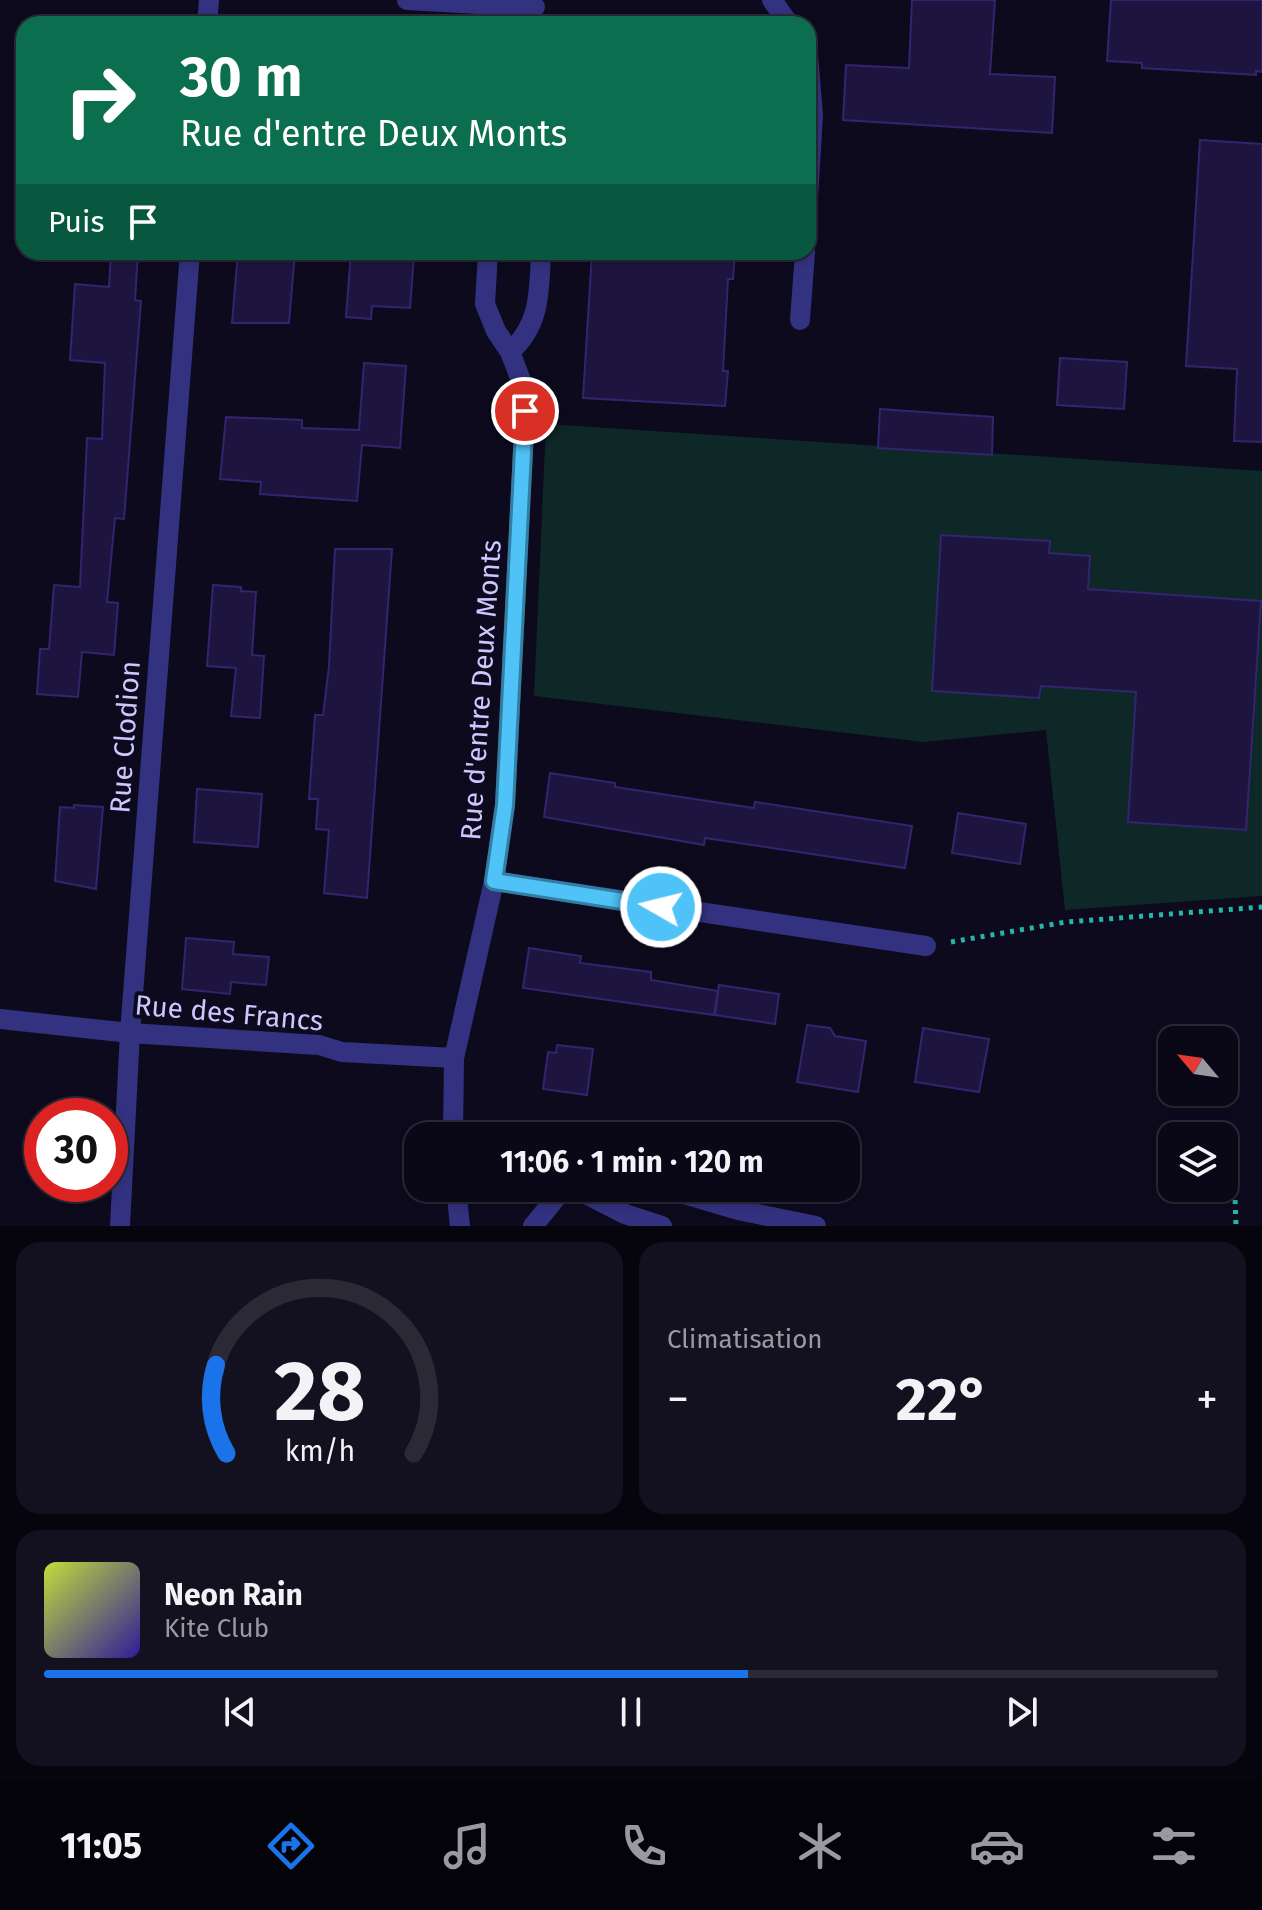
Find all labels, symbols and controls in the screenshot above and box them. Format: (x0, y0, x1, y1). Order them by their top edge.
text: 30 m (180, 44, 302, 111)
icon: right (48, 48, 152, 152)
text: Rue d'entre Deux Monts (180, 112, 567, 156)
icon: arrive (121, 200, 165, 244)
text: Puis (48, 204, 105, 240)
pin (491, 377, 559, 445)
icon: arrive (503, 389, 547, 433)
street label: Rue d'entre Deux Monts (454, 539, 508, 841)
street label: Rue Clodion (103, 659, 147, 815)
position arrow (619, 865, 703, 949)
street label: Rue des Francs (133, 988, 325, 1038)
north arrow (1158, 1026, 1238, 1106)
map controls (1158, 1026, 1238, 1202)
speed limit sign: 30 (24, 1098, 128, 1202)
button: layers (1158, 1122, 1238, 1202)
text: 11:06 · 1 min · 120 m (500, 1144, 764, 1180)
text: Climatisation (667, 1324, 823, 1355)
text: 28 (274, 1342, 365, 1442)
text: 22° (896, 1364, 989, 1436)
text: − (667, 1373, 689, 1426)
text: + (1196, 1373, 1218, 1426)
text: km/h (284, 1434, 355, 1469)
text: Neon Rain (164, 1577, 303, 1613)
text: Kite Club (164, 1613, 269, 1644)
icon: previous (218, 1690, 262, 1734)
icon: pause (609, 1690, 653, 1734)
icon: next (1000, 1690, 1044, 1734)
icon: directions (263, 1818, 319, 1874)
icon: music (439, 1818, 495, 1874)
icon: phone (616, 1818, 672, 1874)
icon: climate (792, 1818, 848, 1874)
icon: car (969, 1818, 1025, 1874)
icon: filters (1146, 1818, 1202, 1874)
text: 11:05 (60, 1824, 142, 1868)

